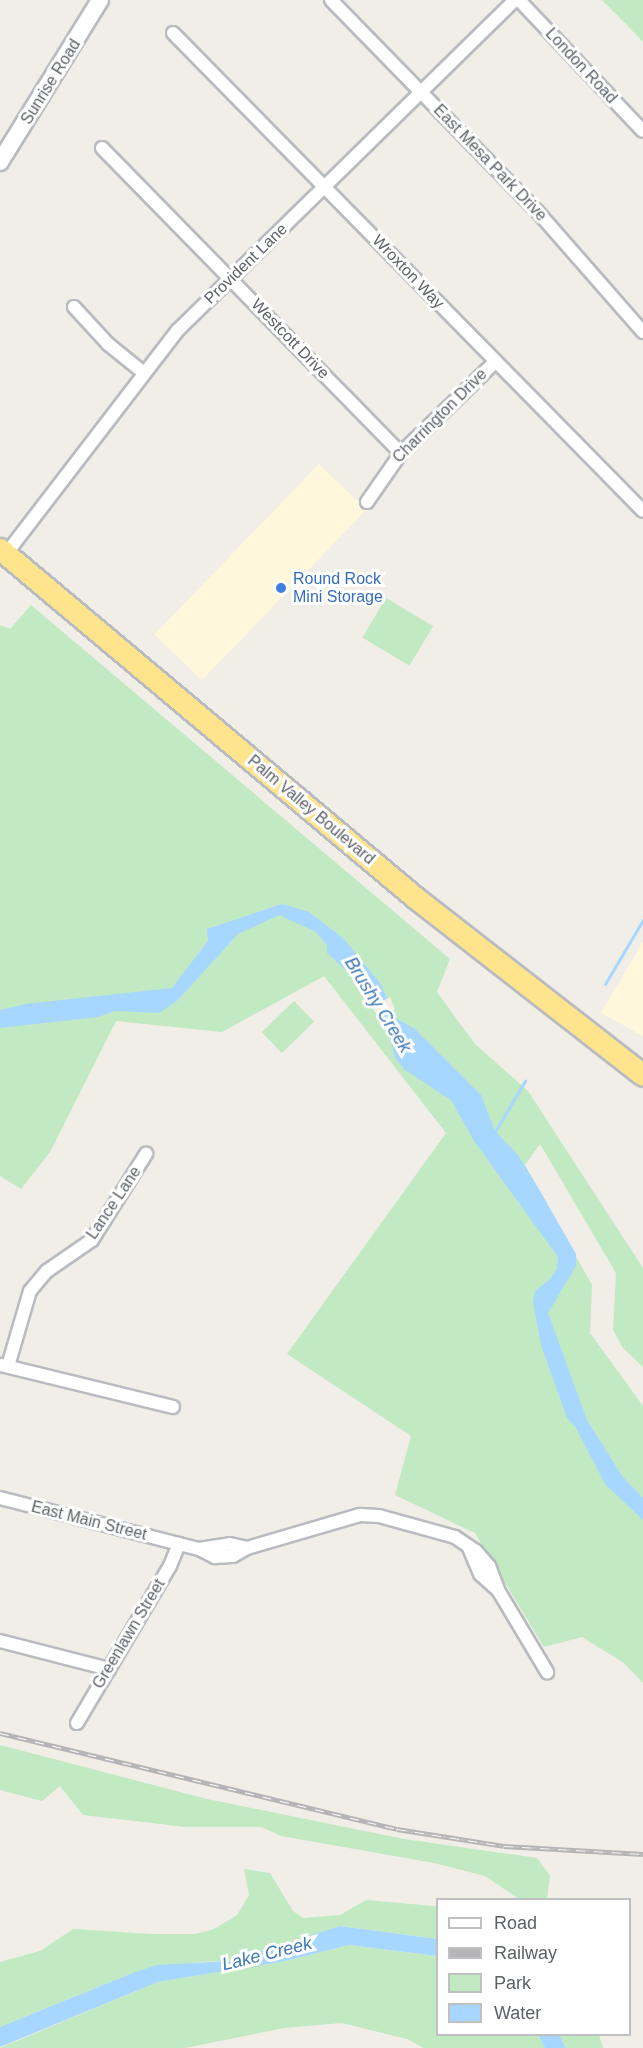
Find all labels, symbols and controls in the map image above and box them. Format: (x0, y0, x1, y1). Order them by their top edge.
street label: London Road (541, 24, 621, 108)
street label: Sunrise Road (17, 36, 85, 128)
street label: East Mesa Park Drive (429, 101, 551, 225)
street label: Provident Lane (201, 220, 291, 308)
street label: Wroxton Way (368, 231, 448, 313)
street label: Westcott Drive (247, 295, 333, 383)
street label: Charrington Drive (389, 365, 491, 467)
place label: Round Rock Mini Storage (293, 569, 383, 607)
marker: Round Rock Mini Storage (274, 581, 288, 595)
street label: Palm Valley Boulevard (244, 751, 378, 869)
water label: Brushy Creek (340, 953, 416, 1057)
street label: Lance Lane (83, 1163, 145, 1243)
street label: East Main Street (29, 1497, 149, 1545)
street label: Greenlawn Street (89, 1576, 169, 1692)
legend (436, 1898, 631, 2036)
text: Road (494, 1913, 537, 1933)
water label: Lake Creek (220, 1932, 314, 1976)
text: Railway (494, 1943, 557, 1963)
text: Park (494, 1973, 531, 1993)
text: Water (494, 2003, 541, 2023)

